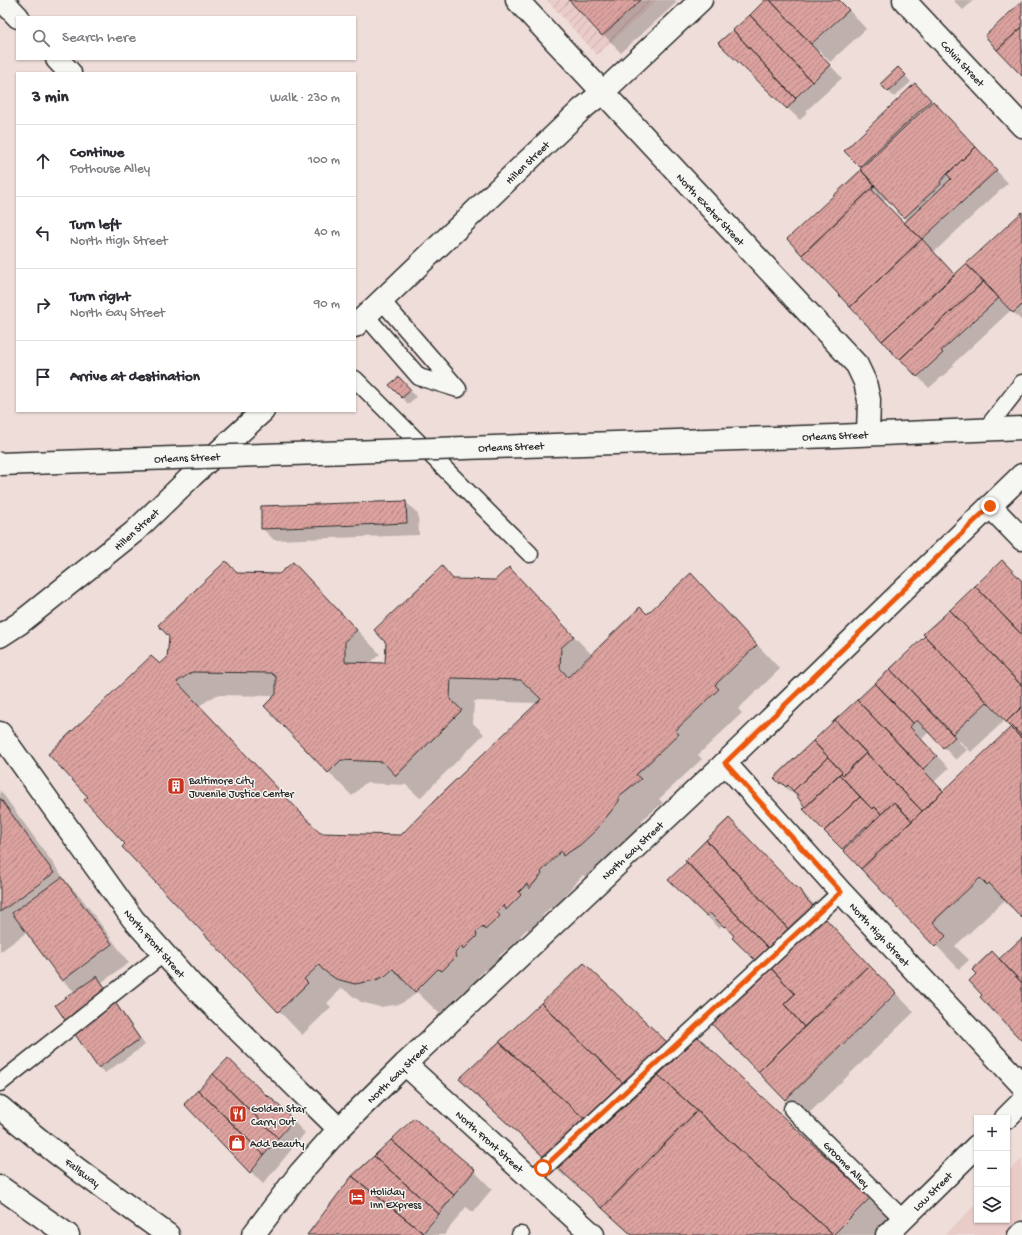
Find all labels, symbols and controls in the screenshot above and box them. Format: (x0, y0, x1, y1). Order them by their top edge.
search box (16, 16, 356, 60)
icon: search (30, 27, 52, 49)
text: Search here (62, 29, 136, 47)
street label: Colvin Street (937, 39, 987, 91)
text: 3 min (32, 88, 69, 108)
text: Walk · 230 m (270, 91, 340, 106)
street label: Hillen Street (504, 139, 554, 187)
text: Continue (70, 144, 124, 162)
icon: ahead (32, 150, 54, 172)
text: 100 m (308, 153, 340, 168)
text: Pothouse Alley (70, 162, 150, 177)
street label: North Exeter Street (673, 172, 747, 250)
text: Turn left (70, 216, 121, 234)
icon: left (32, 222, 54, 244)
text: 40 m (314, 225, 340, 240)
text: North High Street (70, 234, 168, 249)
text: Turn right (70, 288, 130, 306)
icon: right (32, 294, 54, 316)
text: 90 m (314, 297, 340, 312)
text: North Gay Street (70, 306, 165, 321)
icon: arrive (32, 366, 54, 388)
text: Arrive at destination (70, 368, 200, 386)
street label: Orleans Street (802, 430, 870, 444)
street label: Orleans Street (478, 441, 546, 455)
street label: Orleans Street (154, 452, 222, 466)
route end (981, 497, 999, 515)
street label: Hillen Street (112, 506, 163, 554)
building icon: Baltimore City Juvenile Justice Center (166, 776, 186, 796)
place label: Baltimore City Juvenile Justice Center (188, 776, 295, 801)
street label: North Gay Street (600, 819, 668, 883)
street label: North High Street (846, 901, 912, 971)
street label: North Front Street (121, 908, 187, 982)
street label: North Gay Street (365, 1041, 432, 1107)
restaurant icon: Golden Star Carry Out (228, 1104, 248, 1124)
place label: Golden Star Carry Out (251, 1104, 307, 1129)
street label: North Front Street (452, 1109, 526, 1177)
map controls (974, 1115, 1010, 1223)
button: + (974, 1115, 1010, 1151)
shop icon: Add Beauty (227, 1133, 247, 1153)
place label: Add Beauty (250, 1139, 305, 1151)
street label: Groome Alley (820, 1140, 872, 1192)
button: − (974, 1151, 1010, 1187)
street label: Fallsway (61, 1156, 102, 1191)
route start (534, 1159, 552, 1177)
street label: Low Street (911, 1169, 956, 1214)
hotel icon: Holiday Inn Express (347, 1187, 367, 1207)
place label: Holiday Inn Express (370, 1187, 422, 1212)
button: layers (974, 1187, 1010, 1223)

